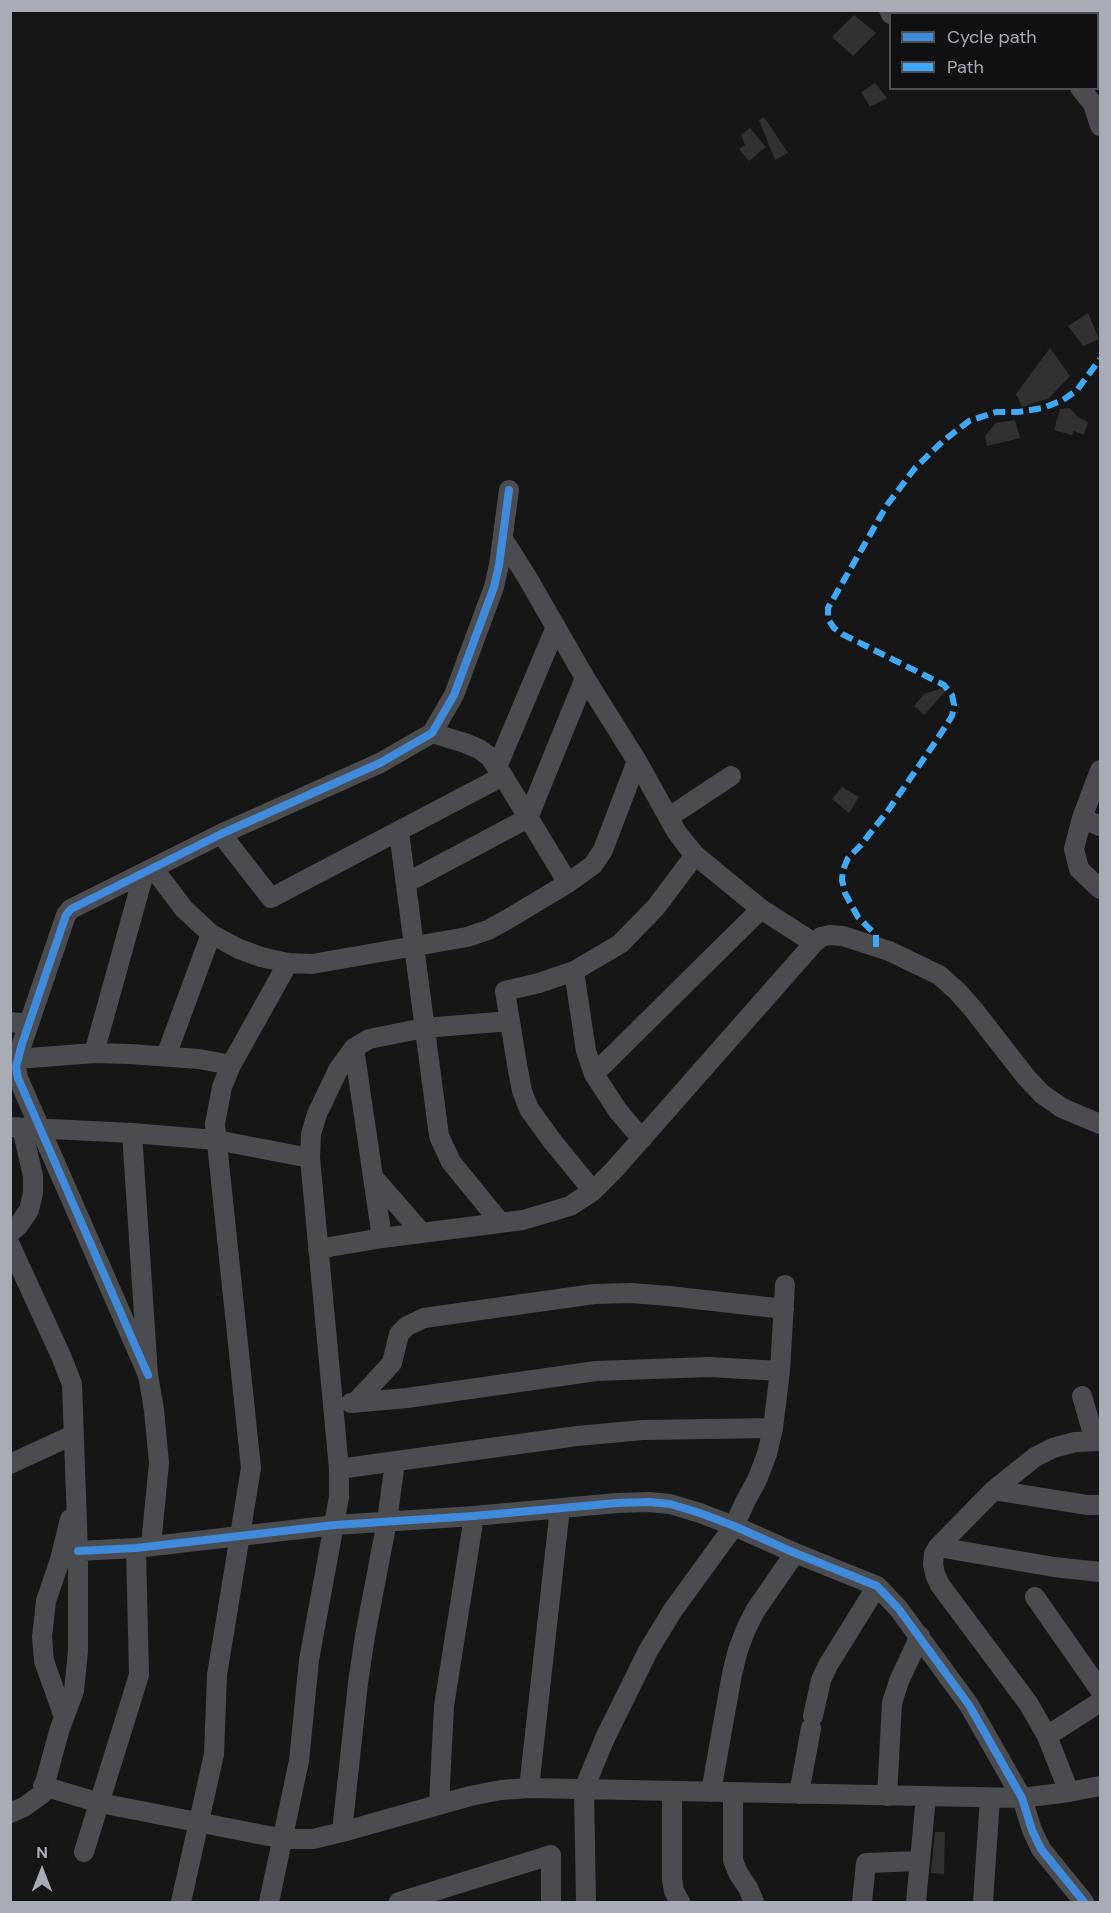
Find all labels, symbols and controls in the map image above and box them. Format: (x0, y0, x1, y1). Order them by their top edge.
legend (889, 12, 1099, 90)
text: Cycle path (947, 25, 1037, 49)
text: Path (947, 55, 984, 79)
north arrow (12, 1841, 72, 1901)
text: N (36, 1842, 48, 1863)

